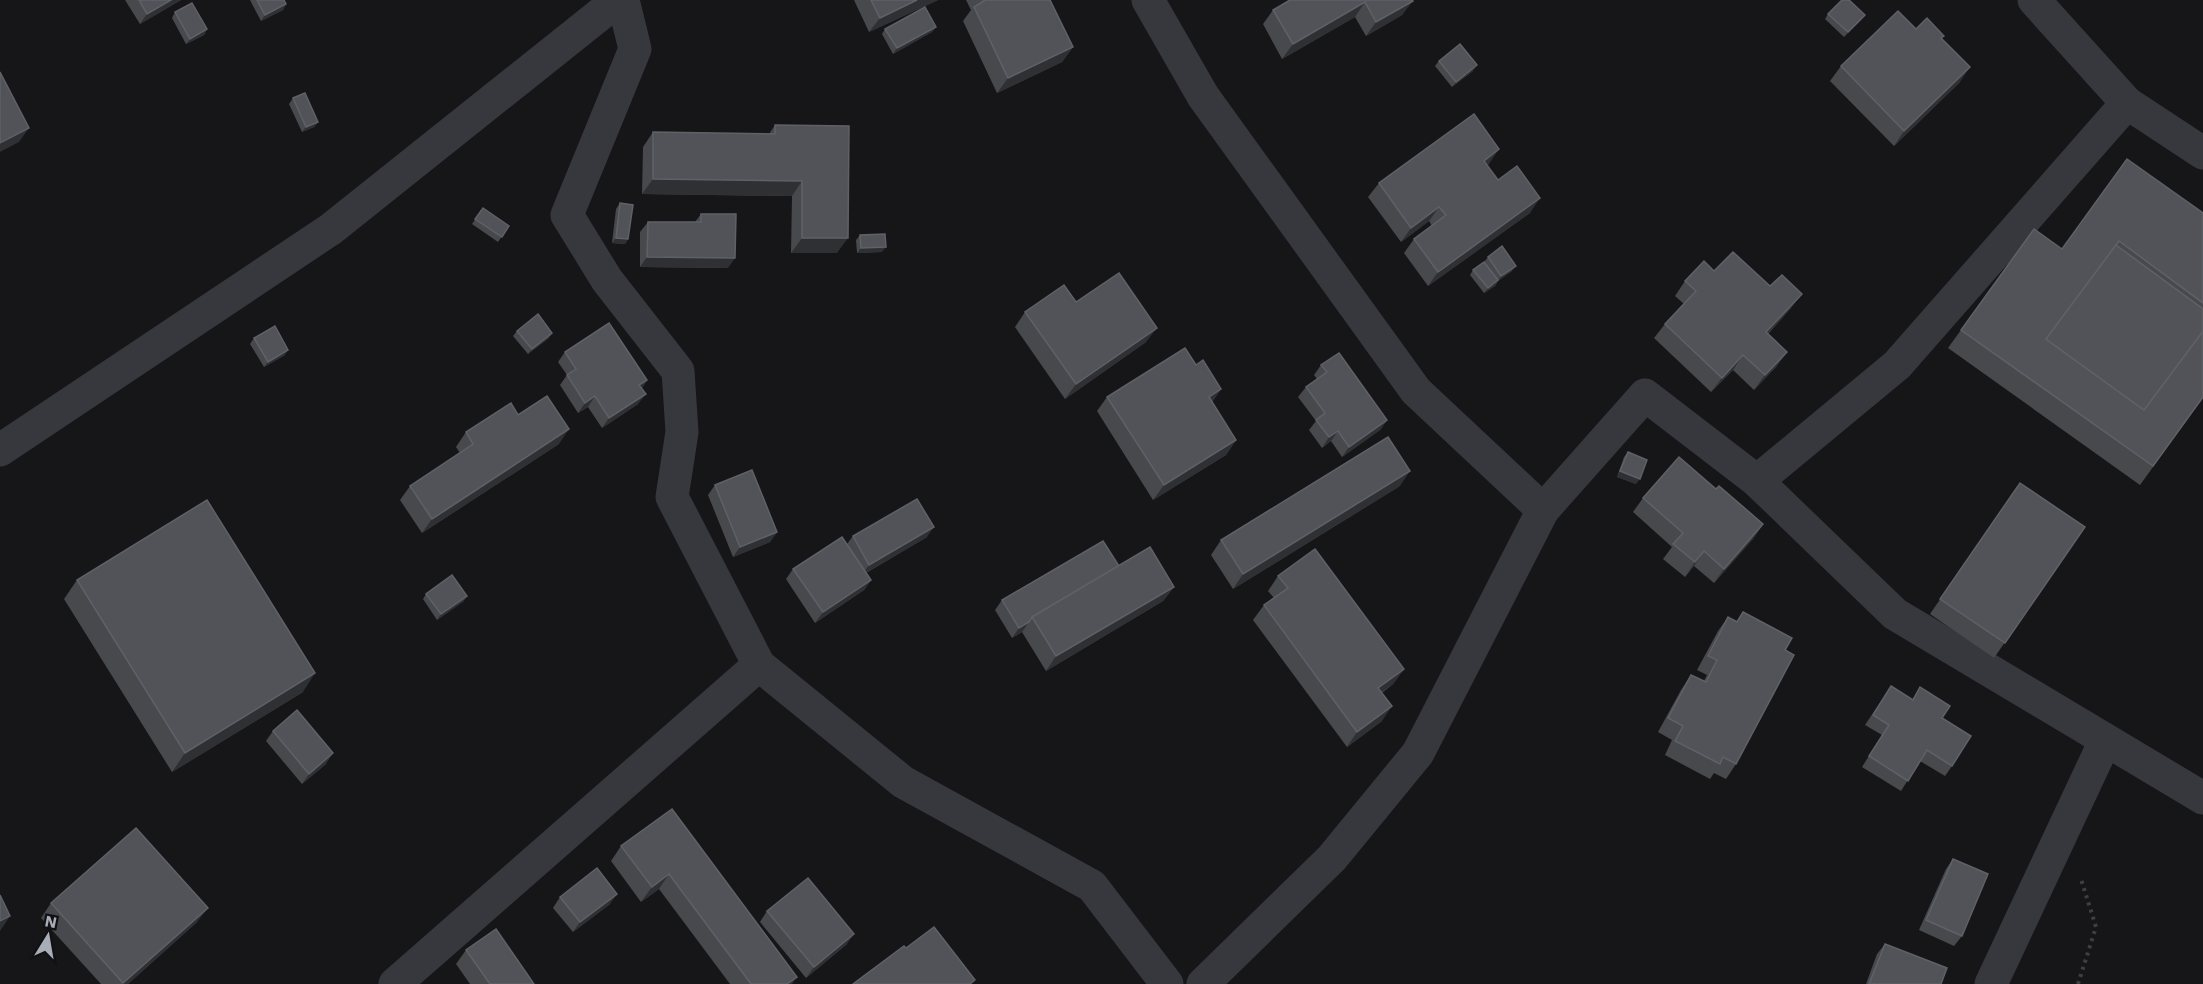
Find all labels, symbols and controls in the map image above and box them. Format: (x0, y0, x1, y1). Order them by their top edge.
north arrow (18, 906, 78, 966)
text: N (43, 911, 58, 932)

